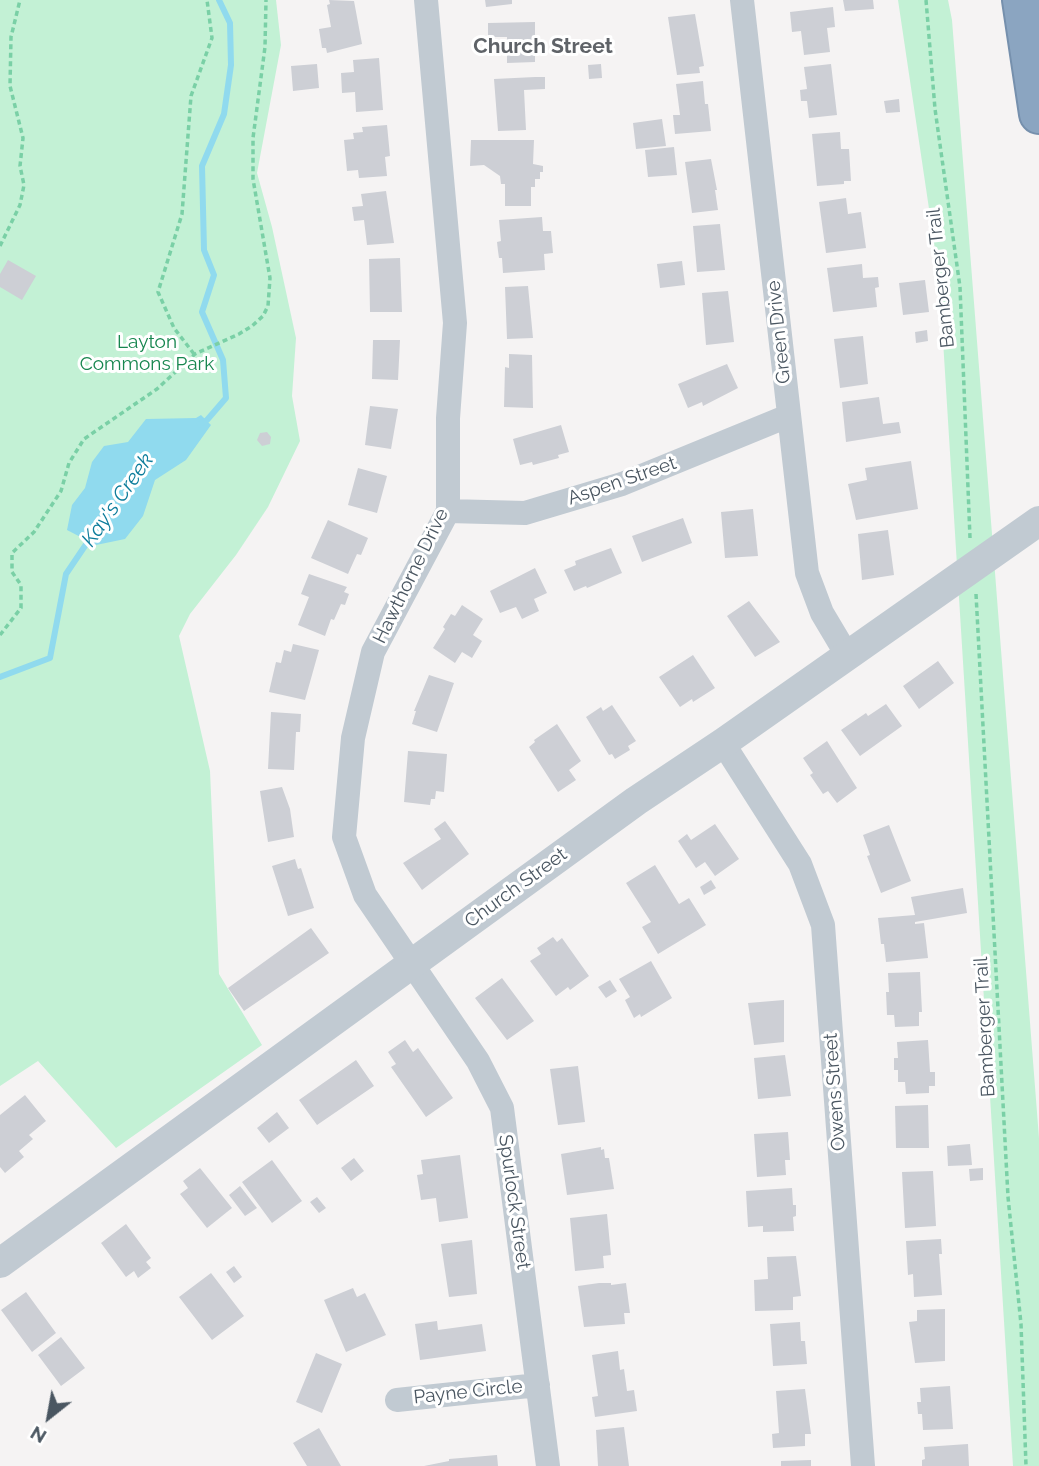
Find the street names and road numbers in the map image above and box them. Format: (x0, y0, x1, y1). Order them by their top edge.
street label: Bamberger Trail (922, 207, 960, 349)
street label: Green Drive (762, 279, 796, 385)
street label: Aspen Street (565, 452, 679, 510)
street label: Hawthorne Drive (368, 505, 454, 647)
street label: Church Street (460, 843, 572, 933)
street label: Bamberger Trail (970, 956, 1000, 1098)
street label: Owens Street (820, 1032, 850, 1152)
street label: Spurlock Street (493, 1133, 535, 1271)
street label: Payne Circle (412, 1375, 524, 1409)

